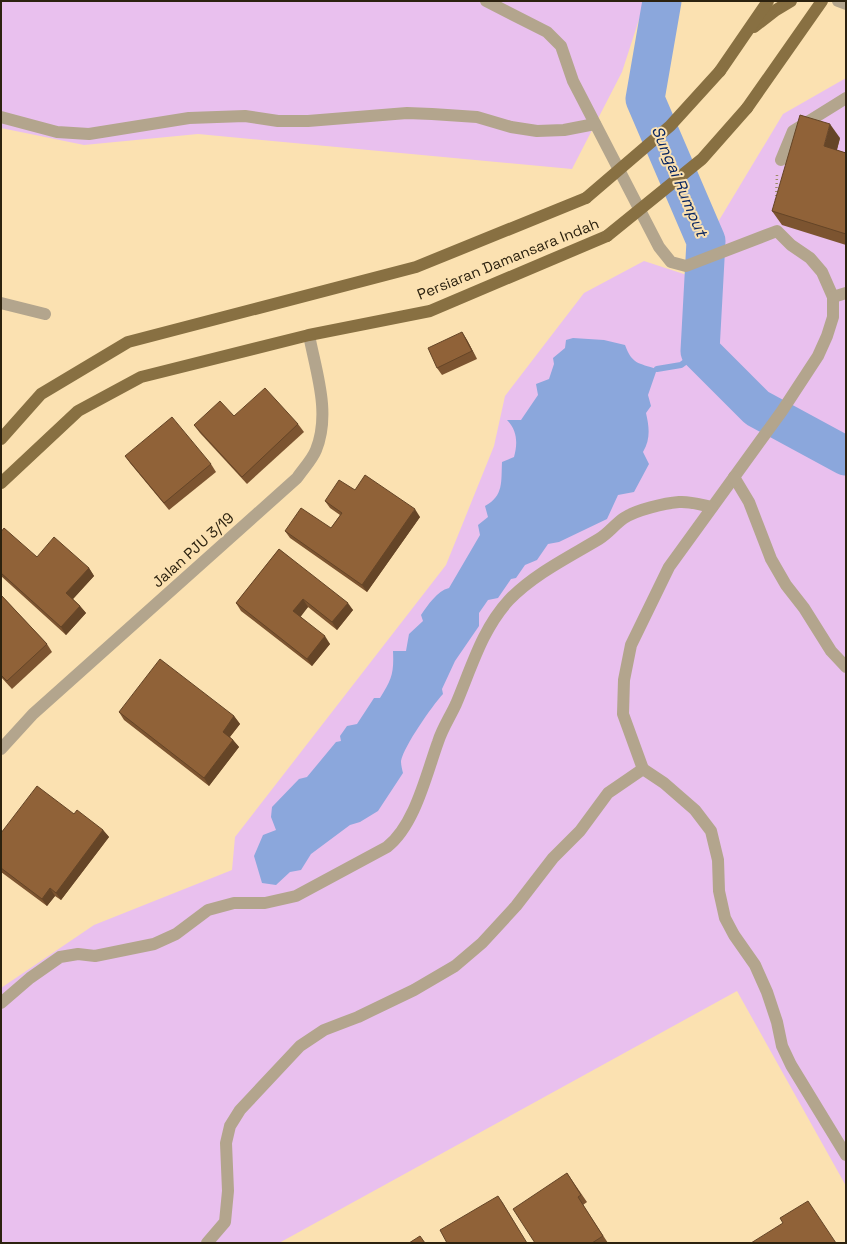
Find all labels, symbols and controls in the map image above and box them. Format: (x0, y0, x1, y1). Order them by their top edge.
water label: Sungai Rumput (647, 123, 713, 241)
street label: Persiaran Damansara Indah (414, 213, 602, 304)
street label: Jalan PJU 3/19 (148, 508, 237, 591)

